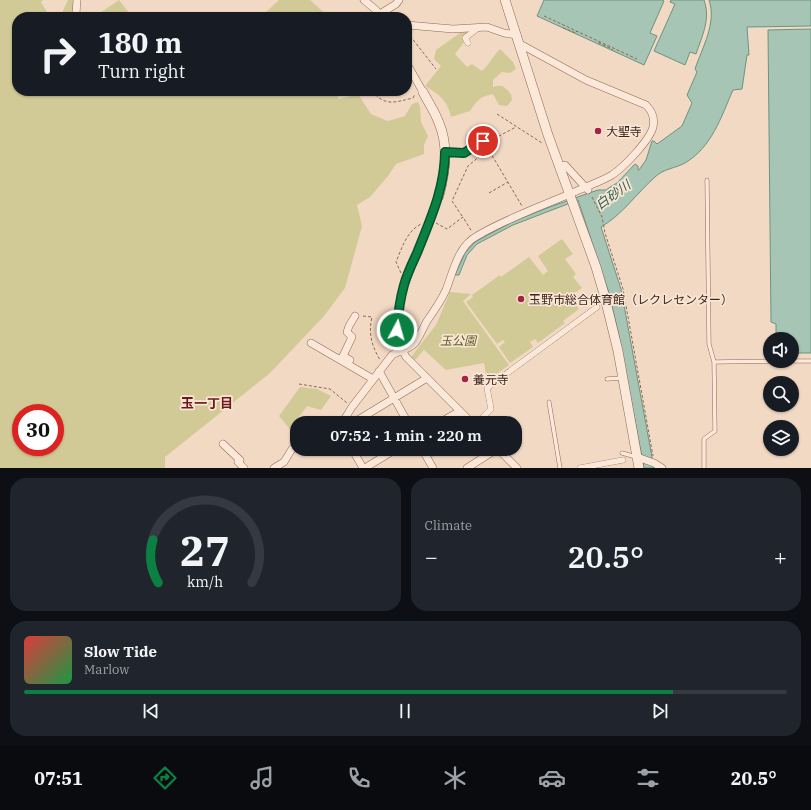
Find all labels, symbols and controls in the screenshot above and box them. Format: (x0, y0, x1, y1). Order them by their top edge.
text: 180 m (98, 24, 182, 61)
icon: right (32, 28, 84, 80)
text: Turn right (98, 60, 185, 83)
pin (466, 124, 500, 158)
place label: 大聖寺 (606, 124, 642, 139)
marker: 大聖寺 (593, 126, 603, 136)
icon: arrive (472, 130, 494, 152)
water label: 白砂川 (592, 175, 635, 213)
place label: 玉野市総合体育館（レクレセンター） (529, 292, 733, 307)
marker: 玉野市総合体育館（レクレセンター） (516, 294, 526, 304)
position arrow (376, 309, 418, 351)
map controls (763, 332, 799, 456)
button: sound (763, 332, 799, 368)
park label: 玉公園 (440, 333, 478, 348)
place label: 養元寺 (473, 372, 509, 387)
marker: 養元寺 (460, 374, 470, 384)
button: search (763, 376, 799, 412)
district label: 玉一丁目 (181, 395, 233, 412)
speed limit sign: 30 (12, 404, 64, 456)
button: layers (763, 420, 799, 456)
text: 07:52 · 1 min · 220 m (330, 426, 482, 445)
text: Climate (425, 517, 472, 534)
text: 27 (180, 522, 230, 576)
text: 20.5° (568, 537, 644, 576)
text: − (425, 542, 438, 571)
text: + (774, 542, 787, 571)
text: km/h (187, 571, 223, 590)
text: Slow Tide (84, 642, 157, 661)
text: Marlow (84, 661, 129, 678)
icon: previous (140, 700, 162, 722)
icon: pause (394, 700, 416, 722)
icon: next (649, 700, 671, 722)
icon: directions (151, 764, 179, 792)
icon: music (248, 764, 276, 792)
icon: phone (345, 764, 373, 792)
icon: climate (441, 764, 469, 792)
icon: car (538, 764, 566, 792)
icon: filters (634, 764, 662, 792)
text: 07:51 (34, 767, 83, 790)
text: 20.5° (731, 767, 777, 790)

